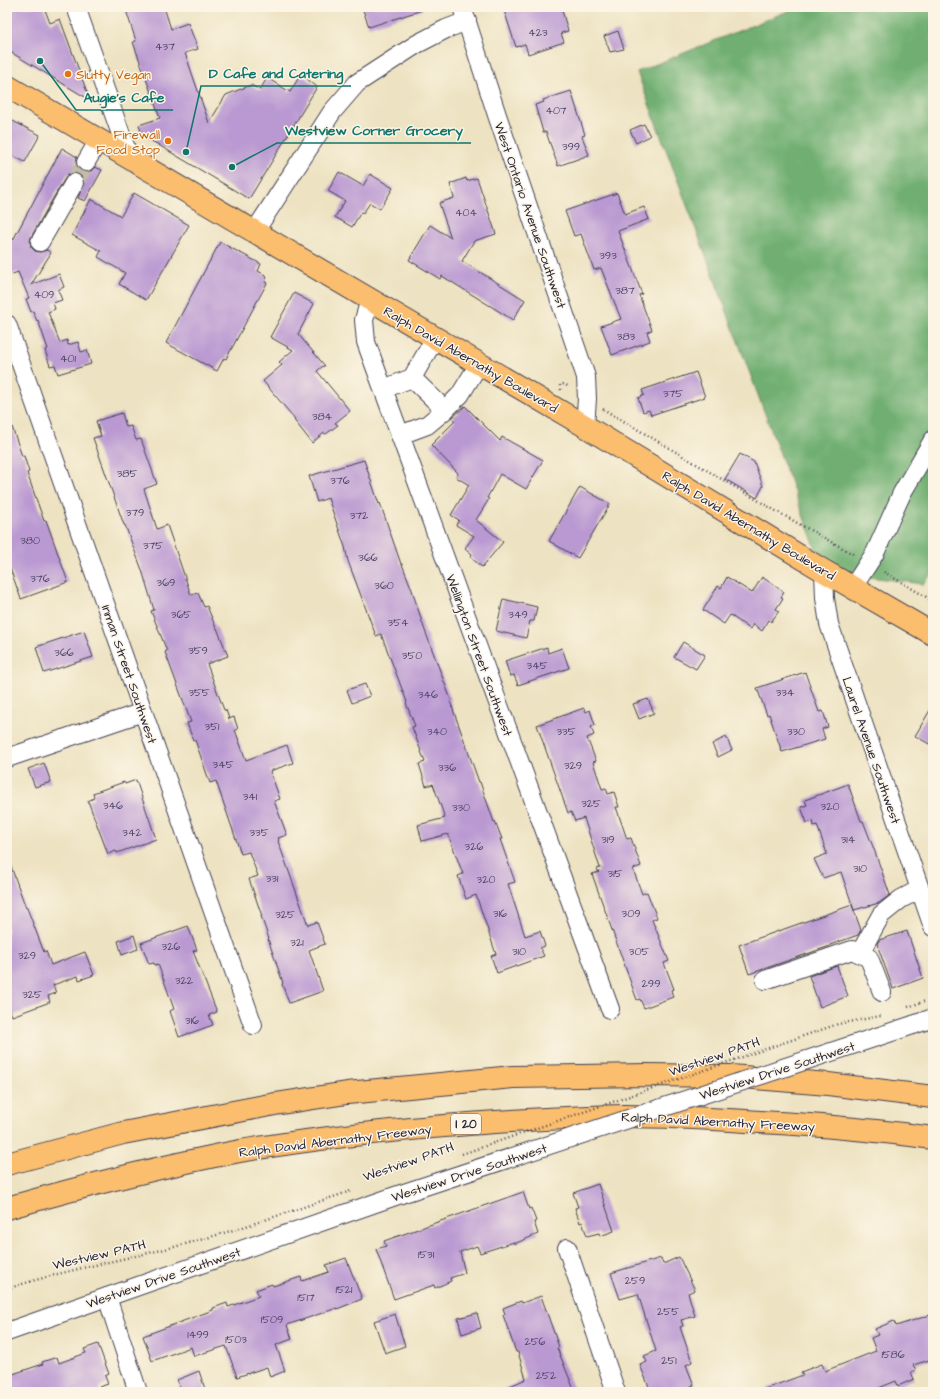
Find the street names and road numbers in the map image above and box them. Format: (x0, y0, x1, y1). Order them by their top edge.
street label: West Ontario Avenue Southwest (490, 120, 571, 311)
street label: Ralph David Abernathy Boulevard (379, 302, 561, 418)
street label: Ralph David Abernathy Boulevard (658, 467, 839, 586)
street label: Wellington Street Southwest (440, 572, 517, 740)
street label: Inman Street Southwest (97, 603, 161, 747)
street label: Laurel Avenue Southwest (837, 674, 905, 827)
street label: Westview PATH (666, 1033, 762, 1081)
street label: Westview Drive Southwest (697, 1037, 858, 1105)
street label: Ralph David Abernathy Freeway (621, 1108, 815, 1137)
road number: I 20 (451, 1114, 481, 1134)
street label: Ralph David Abernathy Freeway (238, 1120, 433, 1163)
street label: Westview PATH (360, 1138, 456, 1186)
street label: Westview Drive Southwest (389, 1139, 550, 1207)
street label: Westview PATH (51, 1235, 148, 1274)
street label: Westview Drive Southwest (84, 1243, 244, 1313)

